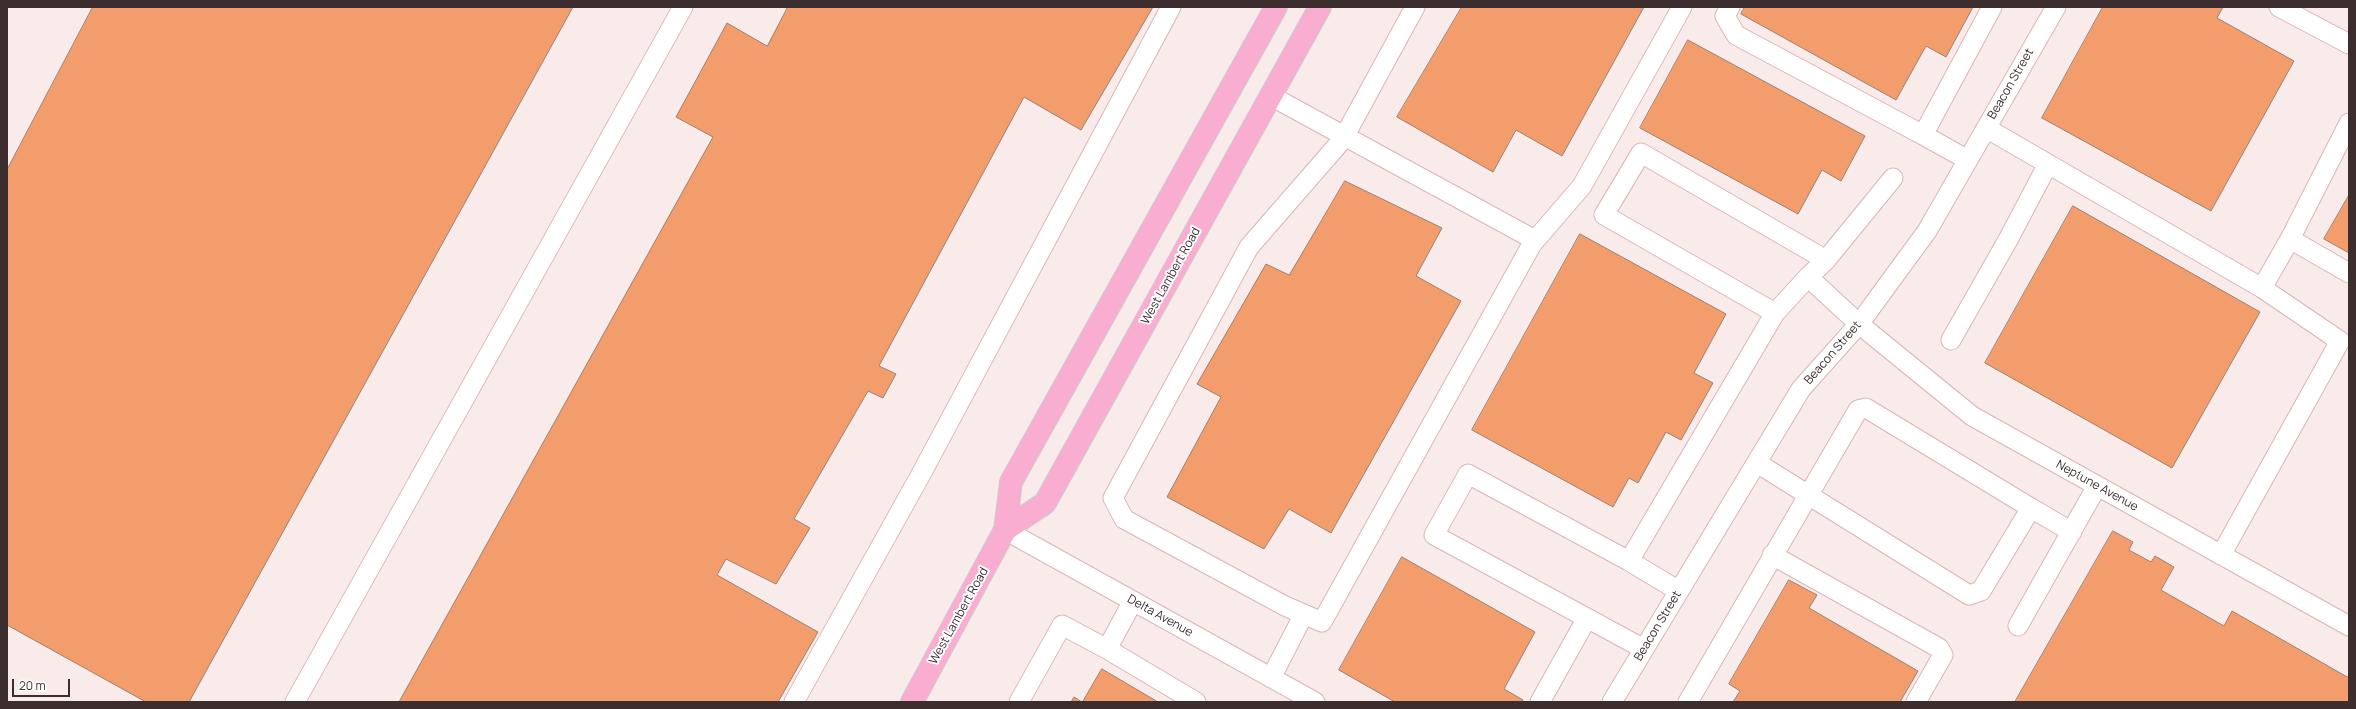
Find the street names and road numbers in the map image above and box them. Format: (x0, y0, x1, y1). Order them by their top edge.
street label: Beacon Street (1985, 46, 2037, 122)
street label: West Lambert Road (1139, 225, 1203, 327)
street label: Beacon Street (1802, 318, 1864, 388)
street label: Neptune Avenue (2053, 457, 2141, 515)
street label: West Lambert Road (927, 565, 991, 667)
street label: Beacon Street (1631, 588, 1685, 664)
street label: Delta Avenue (1125, 592, 1195, 640)

